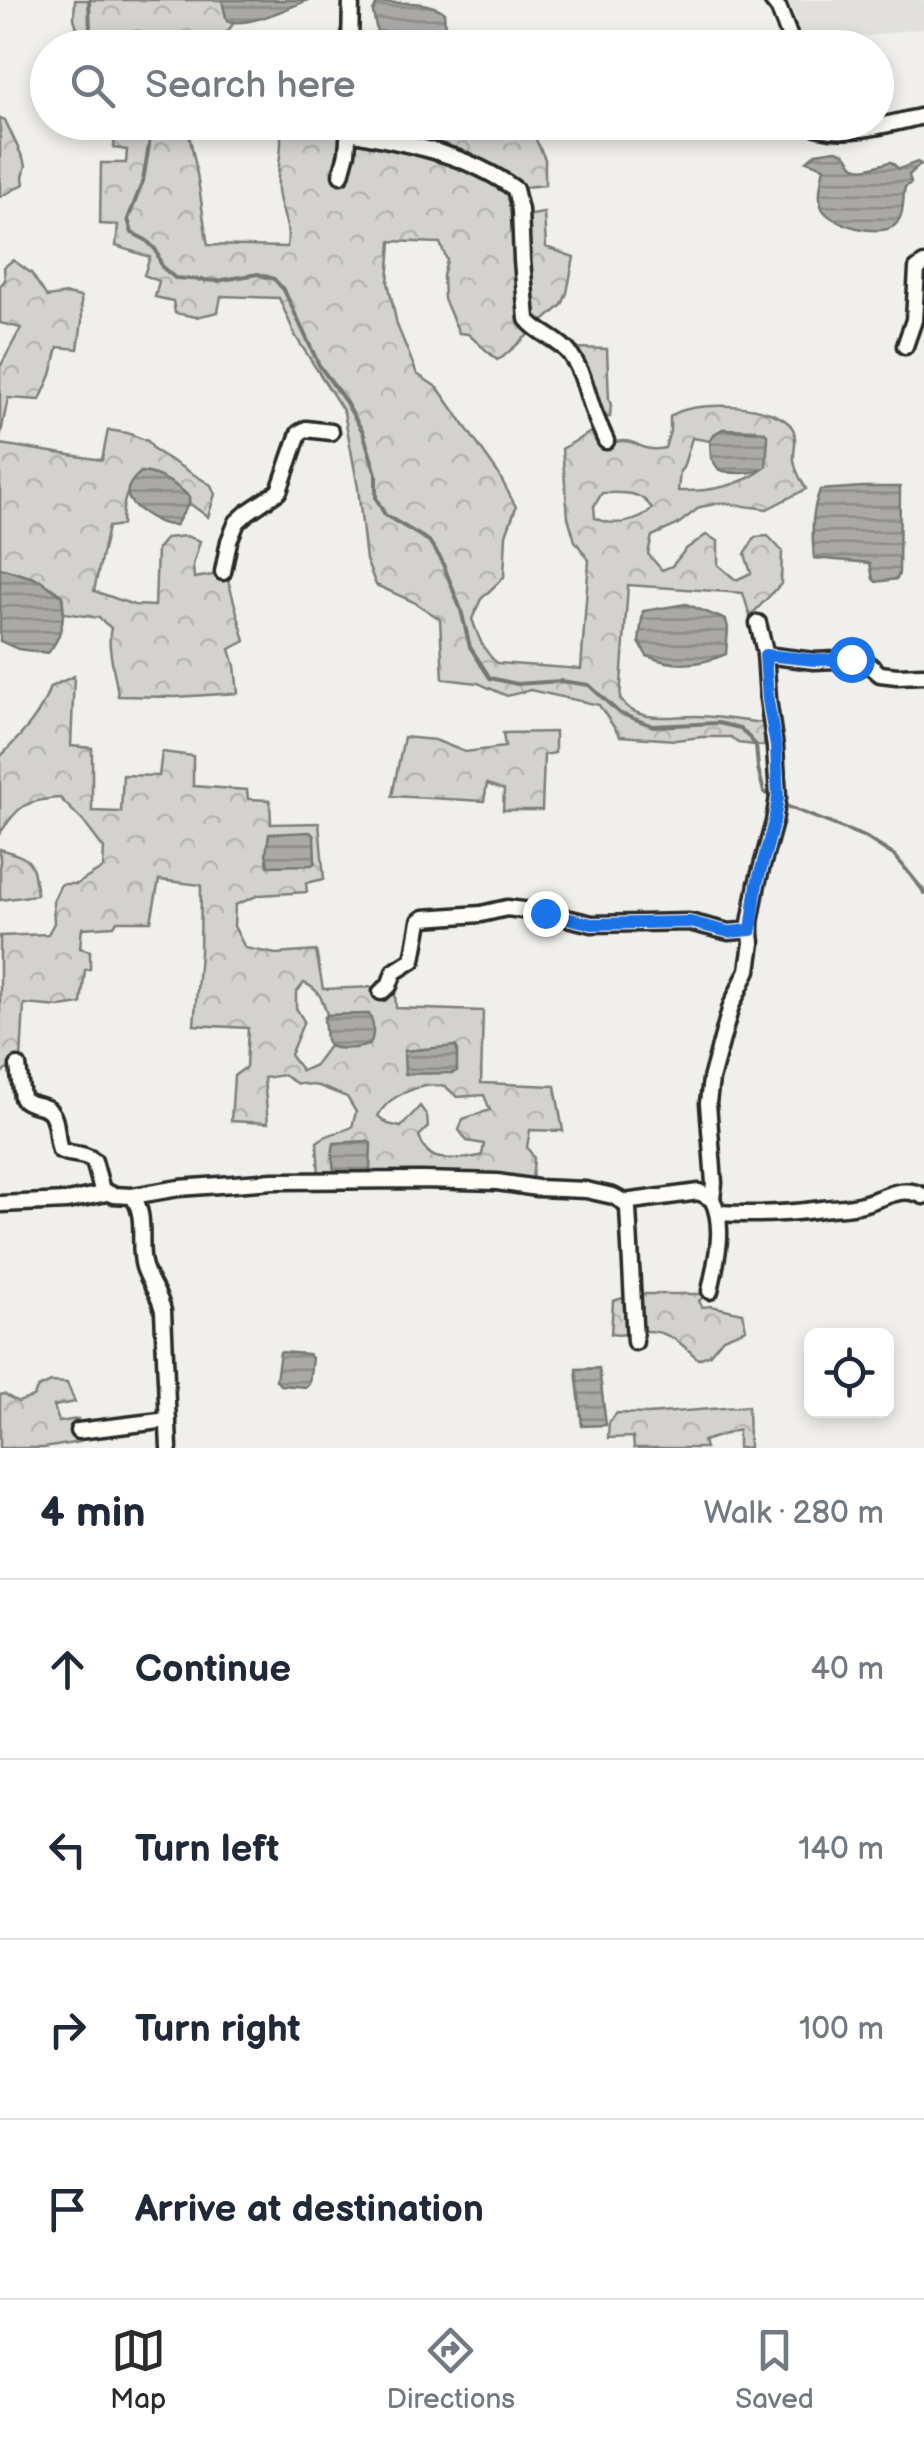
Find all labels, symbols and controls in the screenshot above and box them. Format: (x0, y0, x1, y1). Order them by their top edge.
search box (30, 30, 894, 140)
icon: search (65, 58, 120, 113)
text: Search here (145, 63, 356, 108)
route start (829, 637, 875, 683)
route end (523, 891, 569, 937)
map controls (804, 1328, 894, 1418)
button: locate (804, 1328, 894, 1418)
text: 4 min (40, 1488, 146, 1539)
text: Walk · 280 m (703, 1494, 884, 1533)
icon: ahead (40, 1642, 95, 1697)
text: Continue (135, 1647, 291, 1692)
text: 40 m (811, 1650, 884, 1689)
icon: left (40, 1822, 95, 1877)
text: Turn left (135, 1827, 279, 1872)
text: 140 m (798, 1830, 884, 1869)
icon: right (40, 2002, 95, 2057)
text: Turn right (135, 2007, 300, 2052)
text: 100 m (799, 2010, 884, 2049)
icon: arrive (40, 2182, 95, 2237)
text: Arrive at destination (135, 2187, 484, 2232)
tab: Map (110, 2323, 166, 2416)
tab: Directions (386, 2323, 515, 2416)
tab: Saved (735, 2323, 814, 2416)

